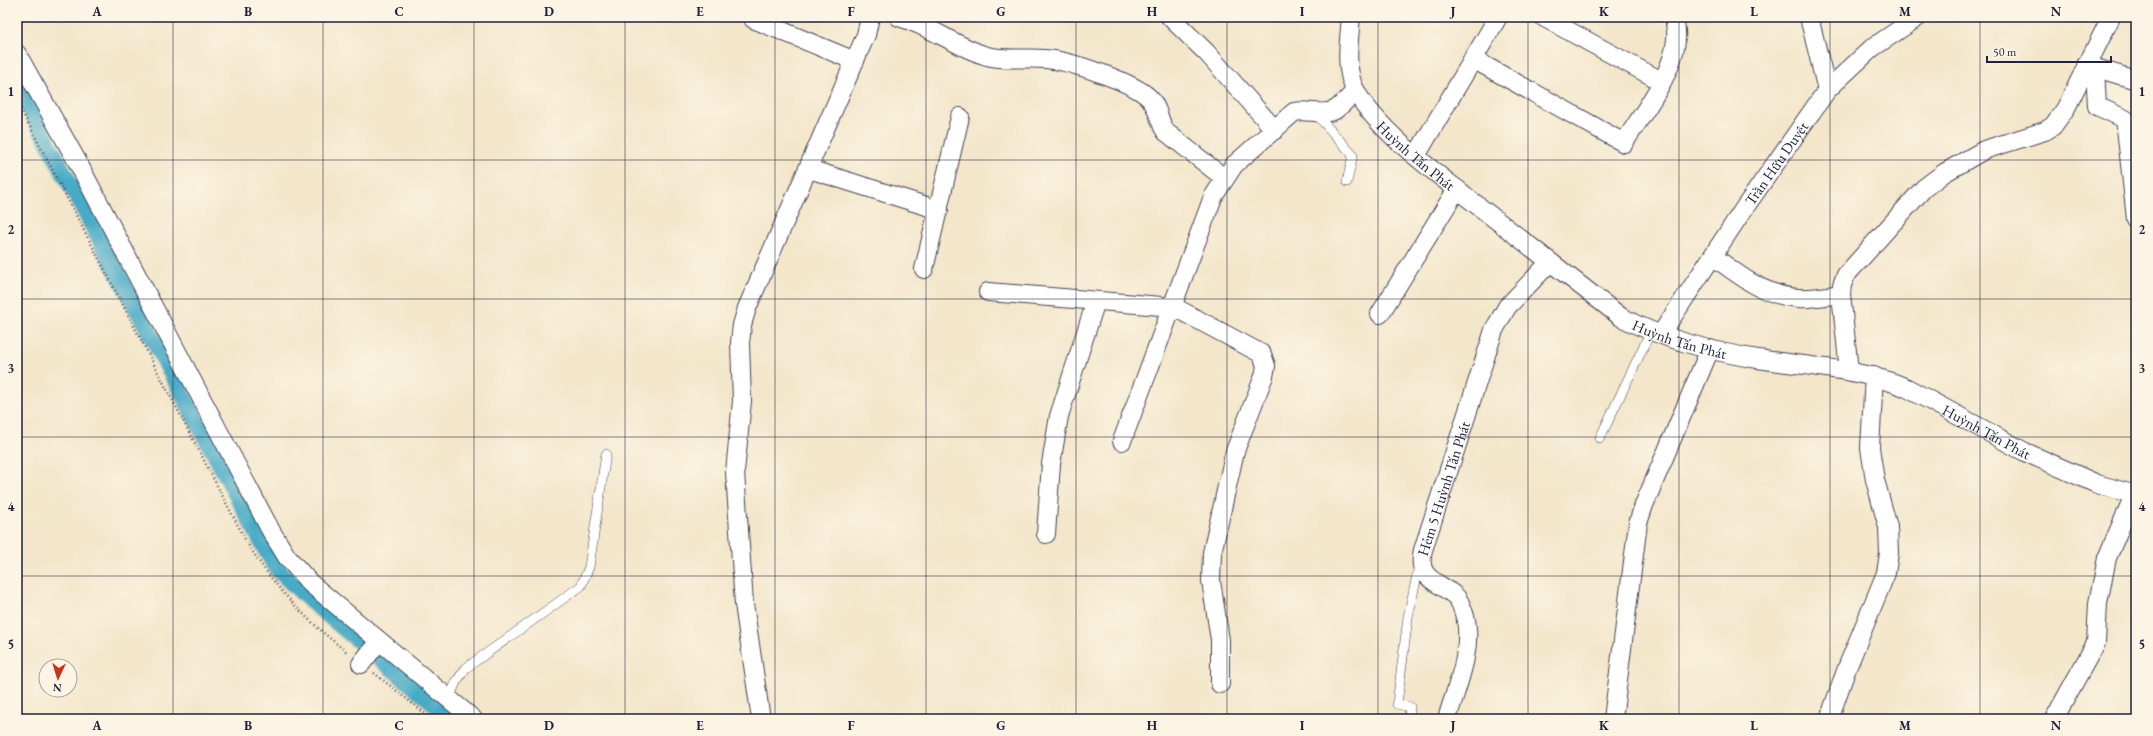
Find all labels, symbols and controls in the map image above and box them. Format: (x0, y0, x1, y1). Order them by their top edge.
text: A (91, 3, 102, 20)
text: B (244, 3, 252, 20)
text: C (394, 3, 404, 20)
text: D (544, 3, 554, 20)
text: E (696, 3, 704, 20)
text: F (847, 3, 855, 20)
text: G (996, 3, 1006, 20)
text: H (1147, 3, 1158, 20)
text: I (1300, 3, 1305, 20)
text: J (1449, 3, 1456, 20)
text: K (1599, 3, 1610, 20)
text: L (1750, 3, 1758, 20)
text: M (1899, 3, 1911, 20)
text: N (2051, 3, 2062, 20)
scale bar (1987, 38, 2111, 64)
text: 50 m (1993, 44, 2017, 60)
text: 1 (8, 83, 15, 100)
text: 1 (2139, 83, 2146, 100)
street label: Huỳnh Tấn Phát (1373, 116, 1459, 194)
street label: Trần Hữu Duyệt (1740, 117, 1812, 209)
text: 2 (8, 221, 15, 238)
text: 2 (2139, 221, 2146, 238)
street label: Huỳnh Tấn Phát (1630, 315, 1729, 362)
text: 3 (8, 360, 15, 377)
text: 3 (2139, 360, 2146, 377)
street label: Huỳnh Tấn Phát (1939, 400, 2034, 463)
street label: Hẻm 5 Huỳnh Tấn Phát (1412, 418, 1474, 558)
text: 4 (8, 498, 15, 515)
text: 4 (2139, 498, 2146, 515)
text: 5 (8, 636, 14, 653)
text: 5 (2139, 636, 2145, 653)
north arrow (38, 658, 78, 698)
text: N (52, 681, 62, 695)
text: A (91, 717, 102, 734)
text: B (244, 717, 252, 734)
text: C (394, 717, 404, 734)
text: D (544, 717, 554, 734)
text: E (696, 717, 704, 734)
text: F (847, 717, 855, 734)
text: G (996, 717, 1006, 734)
text: H (1147, 717, 1158, 734)
text: I (1300, 717, 1305, 734)
text: J (1449, 717, 1456, 734)
text: K (1599, 717, 1610, 734)
text: L (1750, 717, 1758, 734)
text: M (1899, 717, 1911, 734)
text: N (2051, 717, 2062, 734)

